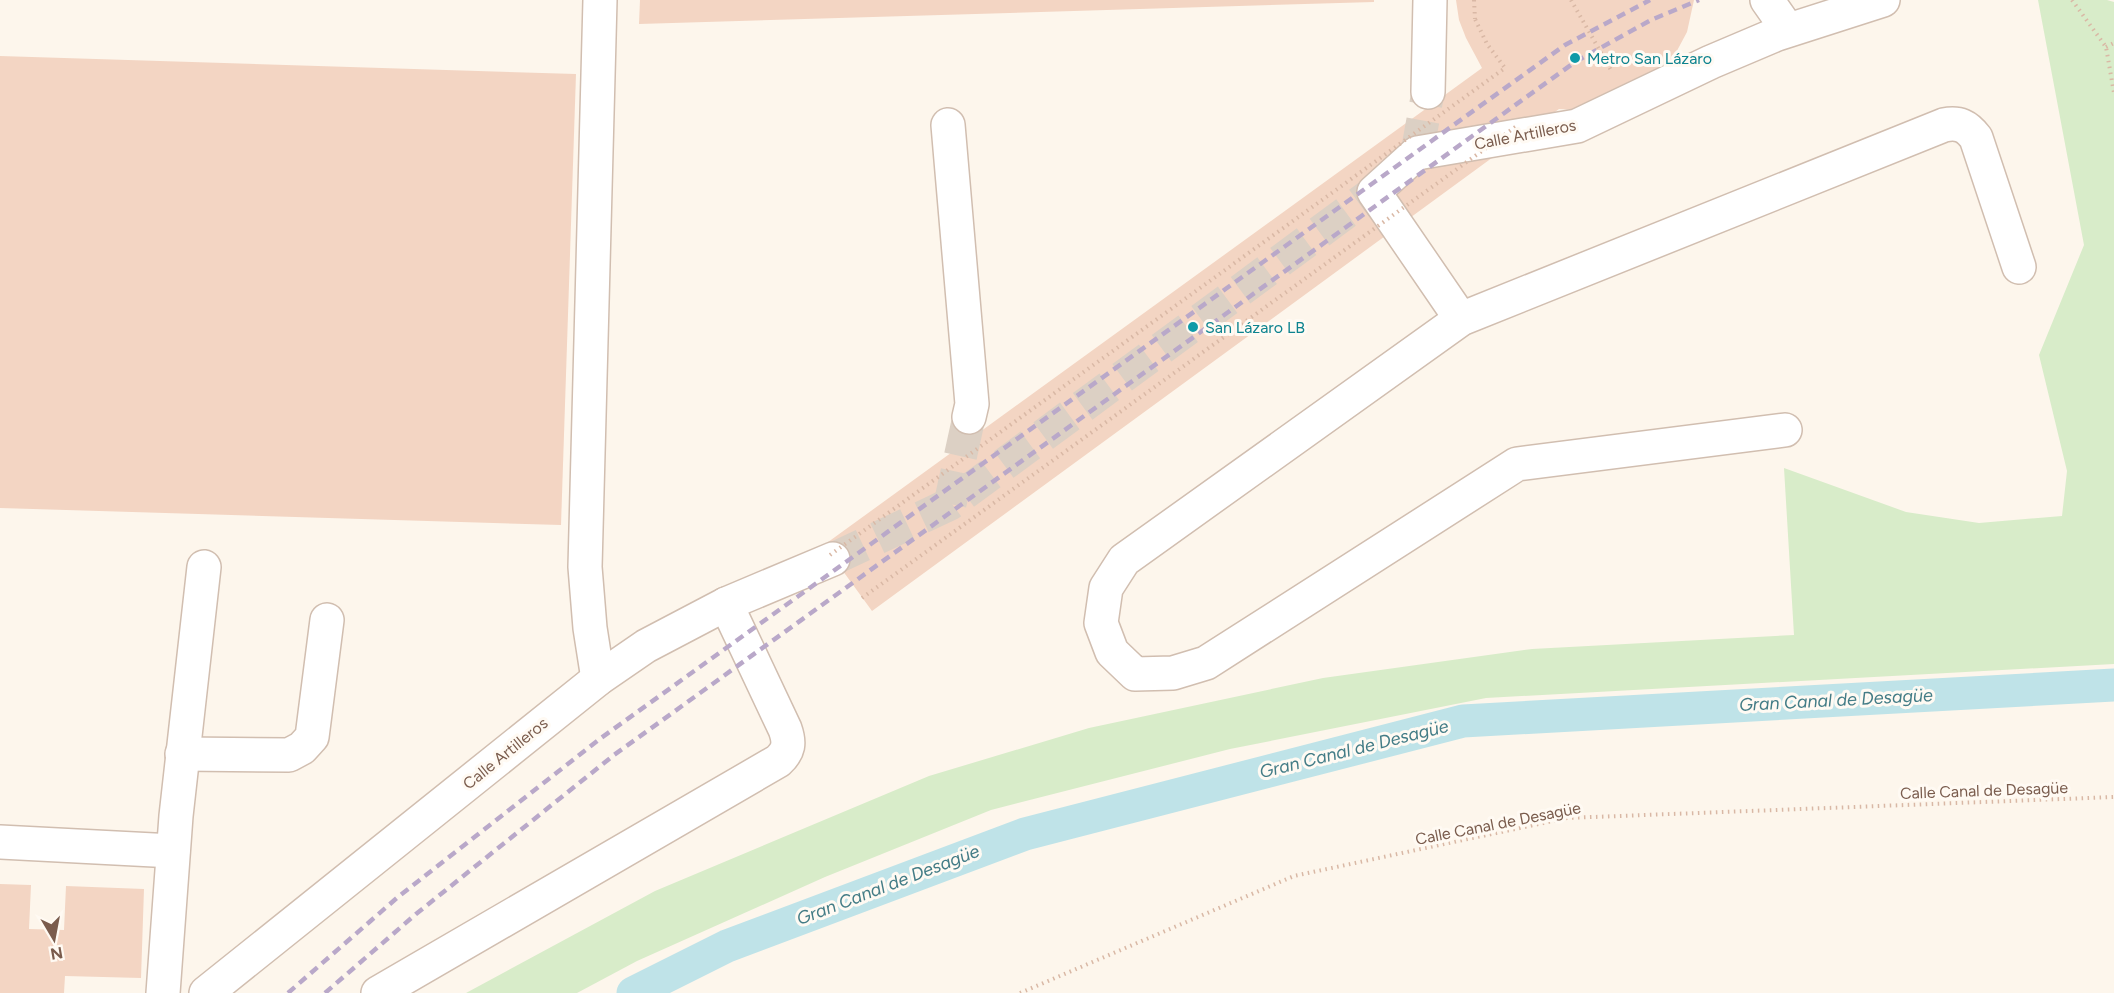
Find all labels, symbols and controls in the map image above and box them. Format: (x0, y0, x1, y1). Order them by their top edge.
place label: Metro San Lázaro (1587, 49, 1712, 68)
marker: Metro San Lázaro (1568, 51, 1582, 65)
street label: Calle Artilleros (1473, 115, 1578, 154)
place label: San Lázaro LB (1205, 318, 1305, 337)
marker: San Lázaro LB (1186, 320, 1200, 334)
water label: Gran Canal de Desagüe (1739, 684, 1934, 716)
street label: Calle Artilleros (459, 713, 551, 793)
water label: Gran Canal de Desagüe (1257, 715, 1451, 783)
street label: Calle Canal de Desagüe (1900, 778, 2069, 803)
street label: Calle Canal de Desagüe (1414, 798, 1583, 849)
water label: Gran Canal de Desagüe (793, 840, 983, 930)
north arrow (24, 909, 84, 969)
text: N (49, 943, 64, 964)

